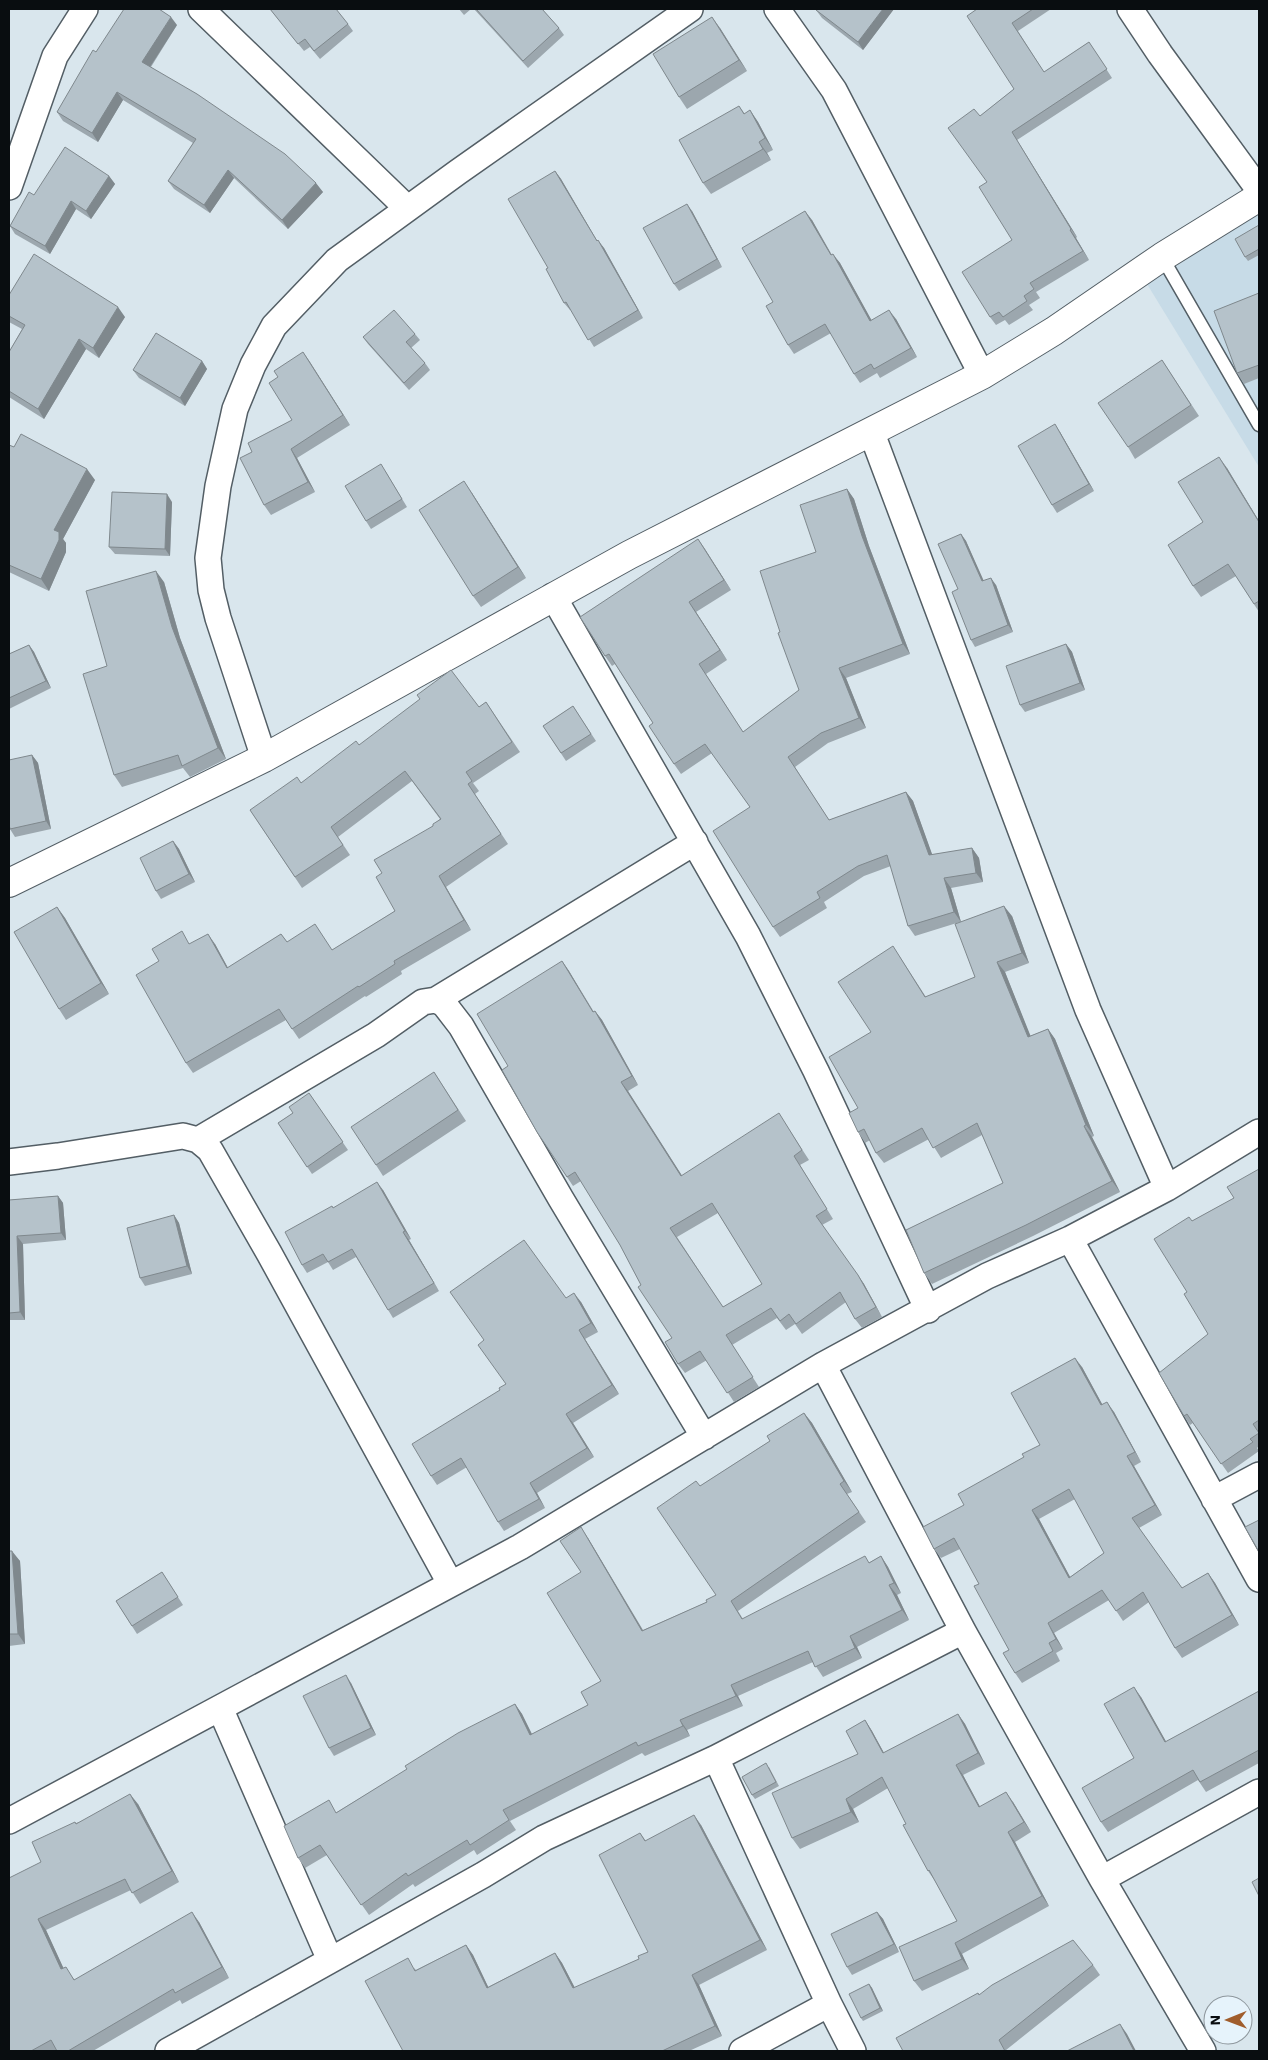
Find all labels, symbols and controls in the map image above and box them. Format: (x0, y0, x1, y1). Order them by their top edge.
north arrow (1203, 1995, 1253, 2045)
text: N (1207, 2015, 1223, 2026)

